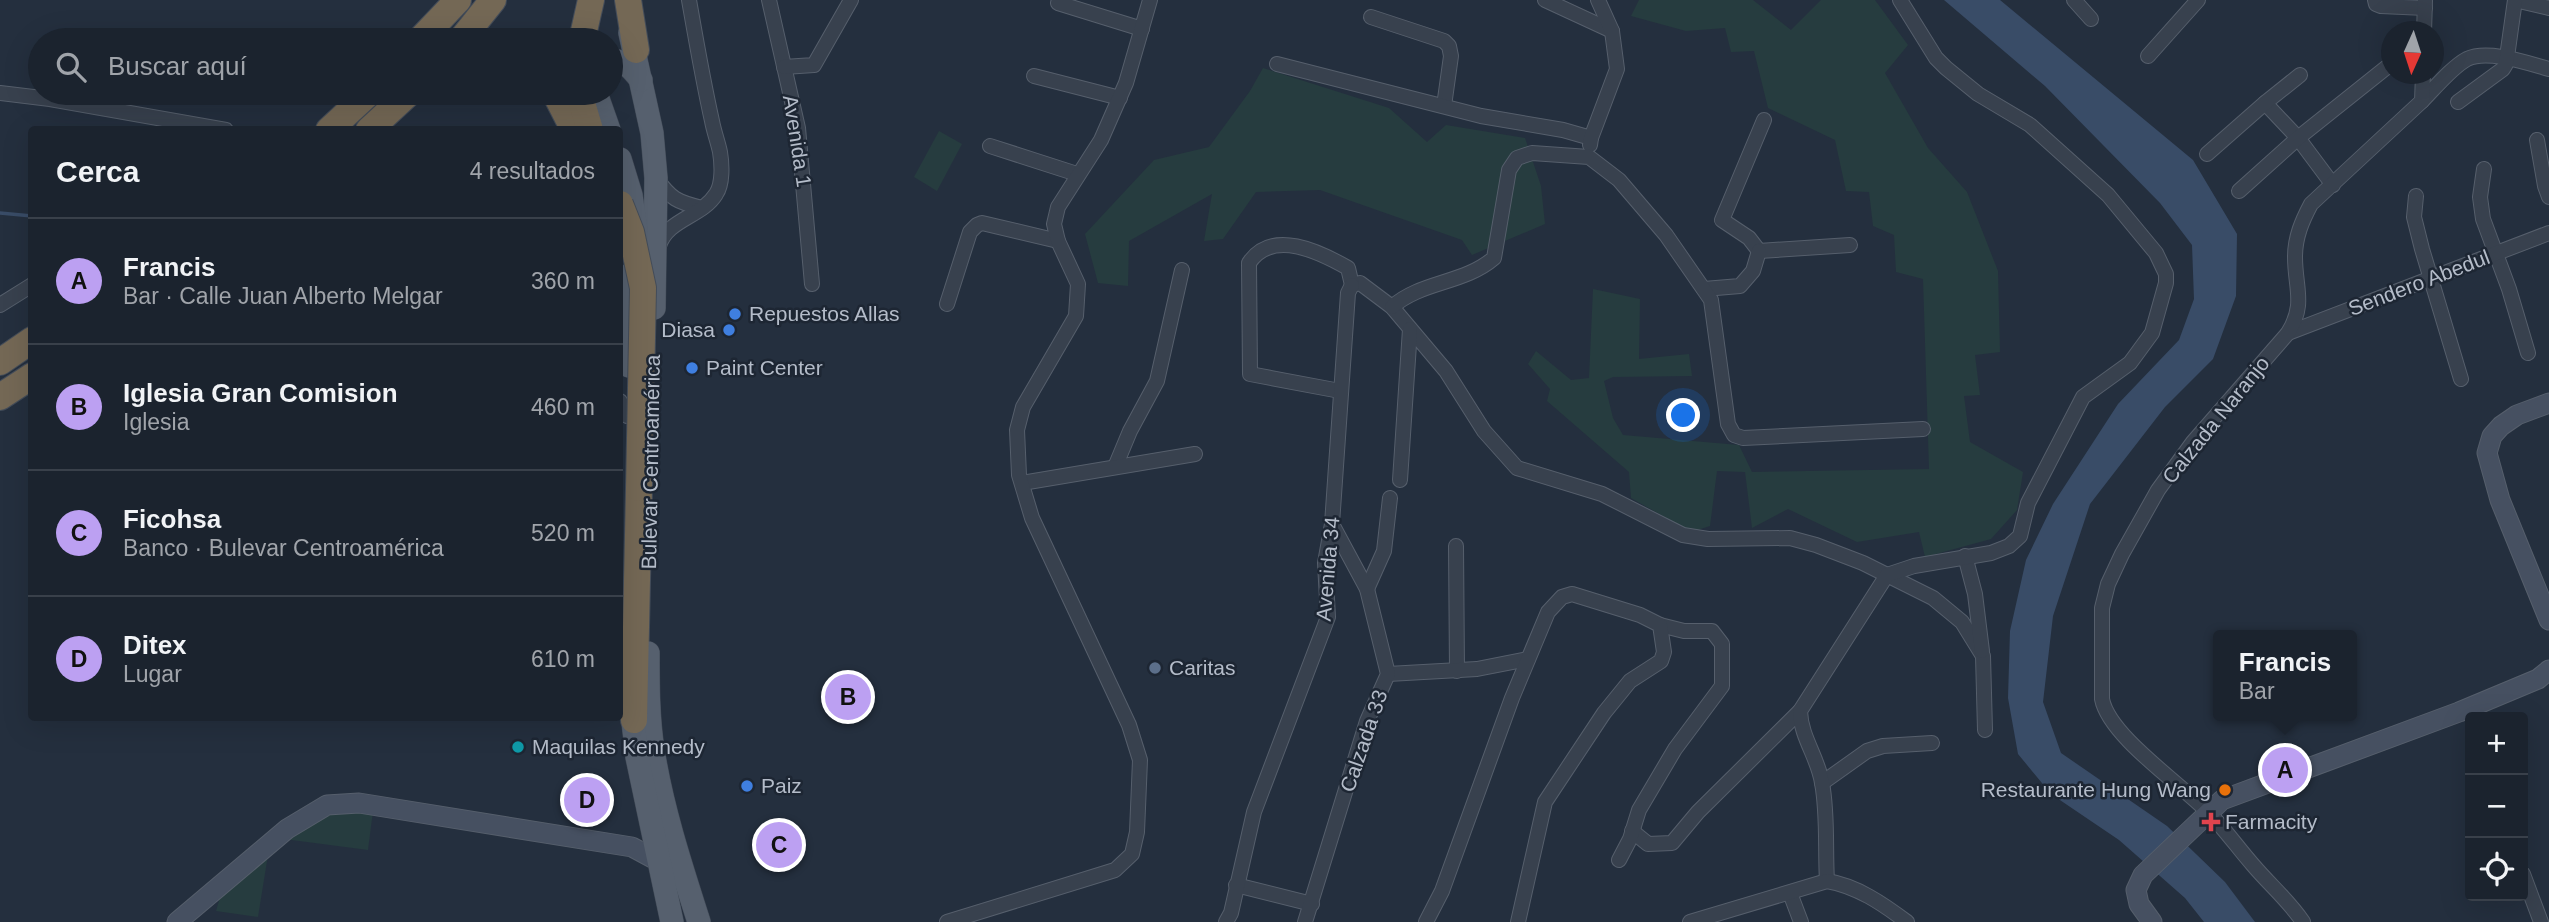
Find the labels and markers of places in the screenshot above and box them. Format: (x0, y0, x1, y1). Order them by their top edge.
place label: Repuestos Allas (749, 302, 900, 325)
marker: Repuestos Allas (727, 306, 743, 322)
place label: Diasa (661, 318, 715, 341)
marker: Diasa (721, 322, 737, 338)
place label: Paint Center (706, 356, 823, 379)
marker: Paint Center (684, 360, 700, 376)
place label: Caritas (1169, 656, 1236, 679)
marker: Caritas (1147, 660, 1163, 676)
pin: B (825, 671, 871, 723)
place label: Maquilas Kennedy (532, 735, 705, 758)
marker: Maquilas Kennedy (510, 739, 526, 755)
pin: A (2262, 744, 2308, 796)
pin: D (564, 774, 610, 826)
place label: Paiz (761, 774, 802, 797)
marker: Paiz (739, 778, 755, 794)
place label: Restaurante Hung Wang (1981, 778, 2211, 801)
marker: Restaurante Hung Wang (2217, 782, 2233, 798)
place label: Farmacity (2225, 810, 2318, 833)
marker: Farmacity (2203, 814, 2219, 830)
pin: C (756, 819, 802, 871)

